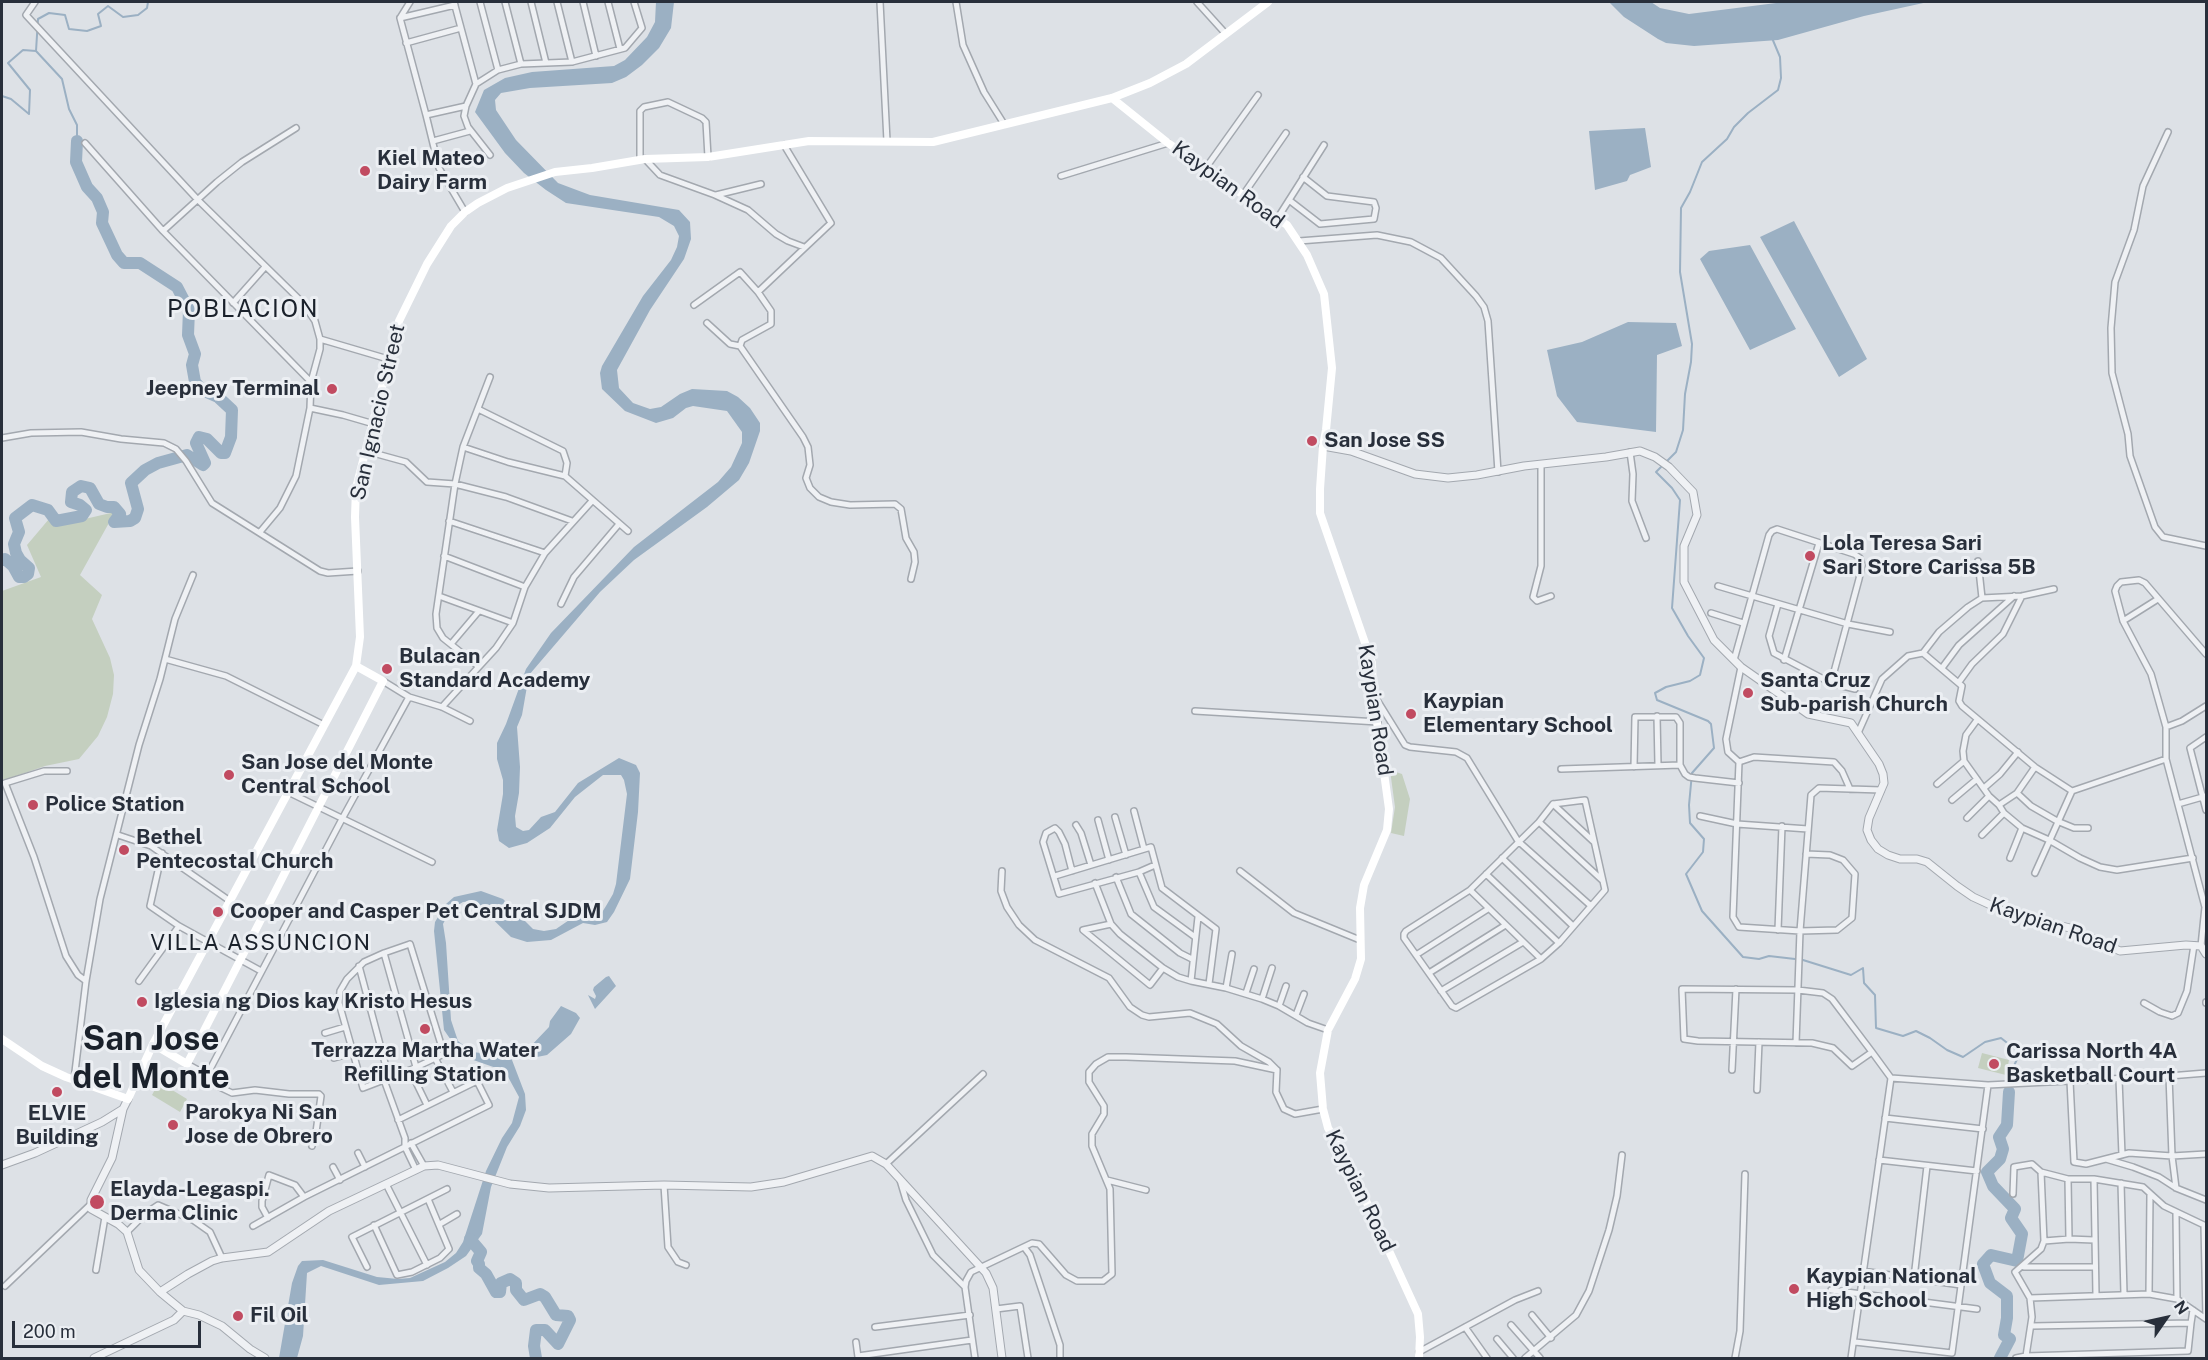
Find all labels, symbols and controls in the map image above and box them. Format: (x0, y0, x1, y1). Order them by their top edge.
street label: Kaypian Road (1167, 136, 1289, 234)
place label: Kiel Mateo Dairy Farm (377, 146, 487, 196)
marker: Kiel Mateo Dairy Farm (358, 164, 372, 178)
district label: POBLACION (167, 296, 319, 324)
street label: San Ignacio Street (345, 321, 411, 503)
place label: Jeepney Terminal (146, 376, 320, 402)
marker: Jeepney Terminal (325, 382, 339, 396)
place label: San Jose SS (1324, 428, 1445, 454)
marker: San Jose SS (1305, 434, 1319, 448)
place label: Lola Teresa Sari Sari Store Carissa 5B (1822, 531, 2036, 581)
marker: Lola Teresa Sari Sari Store Carissa 5B (1803, 549, 1817, 563)
street label: Kaypian Road (1352, 642, 1398, 778)
place label: Bulacan Standard Academy (399, 644, 590, 694)
marker: Bulacan Standard Academy (380, 662, 394, 676)
place label: Santa Cruz Sub-parish Church (1760, 668, 1948, 718)
marker: Santa Cruz Sub-parish Church (1741, 686, 1755, 700)
place label: Kaypian Elementary School (1423, 689, 1613, 739)
marker: Kaypian Elementary School (1404, 707, 1418, 721)
place label: San Jose del Monte Central School (241, 750, 433, 800)
marker: San Jose del Monte Central School (222, 768, 236, 782)
place label: Police Station (45, 792, 184, 818)
marker: Police Station (26, 798, 40, 812)
place label: Bethel Pentecostal Church (136, 825, 333, 875)
marker: Bethel Pentecostal Church (117, 843, 131, 857)
street label: Kaypian Road (1986, 892, 2120, 960)
place label: Cooper and Casper Pet Central SJDM (230, 899, 601, 925)
marker: Cooper and Casper Pet Central SJDM (211, 905, 225, 919)
district label: VILLA ASSUNCION (150, 930, 372, 956)
place label: Iglesia ng Dios kay Kristo Hesus (154, 989, 472, 1015)
marker: Iglesia ng Dios kay Kristo Hesus (135, 995, 149, 1009)
district label: San Jose del Monte (72, 1020, 230, 1098)
marker: Terrazza Martha Water Refilling Station (418, 1022, 432, 1036)
place label: Terrazza Martha Water Refilling Station (311, 1038, 539, 1088)
place label: Carissa North 4A Basketball Court (2006, 1039, 2177, 1089)
marker: Carissa North 4A Basketball Court (1987, 1057, 2001, 1071)
marker: ELVIE Building (50, 1085, 64, 1099)
place label: Parokya Ni San Jose de Obrero (185, 1100, 337, 1150)
place label: ELVIE Building (15, 1101, 99, 1151)
marker: Parokya Ni San Jose de Obrero (166, 1118, 180, 1132)
street label: Kaypian Road (1320, 1126, 1400, 1256)
place label: Elayda-Legaspi. Derma Clinic (110, 1177, 270, 1227)
marker: Elayda-Legaspi. Derma Clinic (88, 1193, 106, 1211)
place label: Kaypian National High School (1806, 1264, 1977, 1314)
marker: Kaypian National High School (1787, 1282, 1801, 1296)
north arrow (2136, 1288, 2196, 1348)
text: N (2170, 1297, 2193, 1318)
place label: Fil Oil (250, 1303, 308, 1329)
scale bar (15, 1309, 204, 1347)
marker: Fil Oil (231, 1309, 245, 1323)
text: 200 m (23, 1321, 76, 1342)

